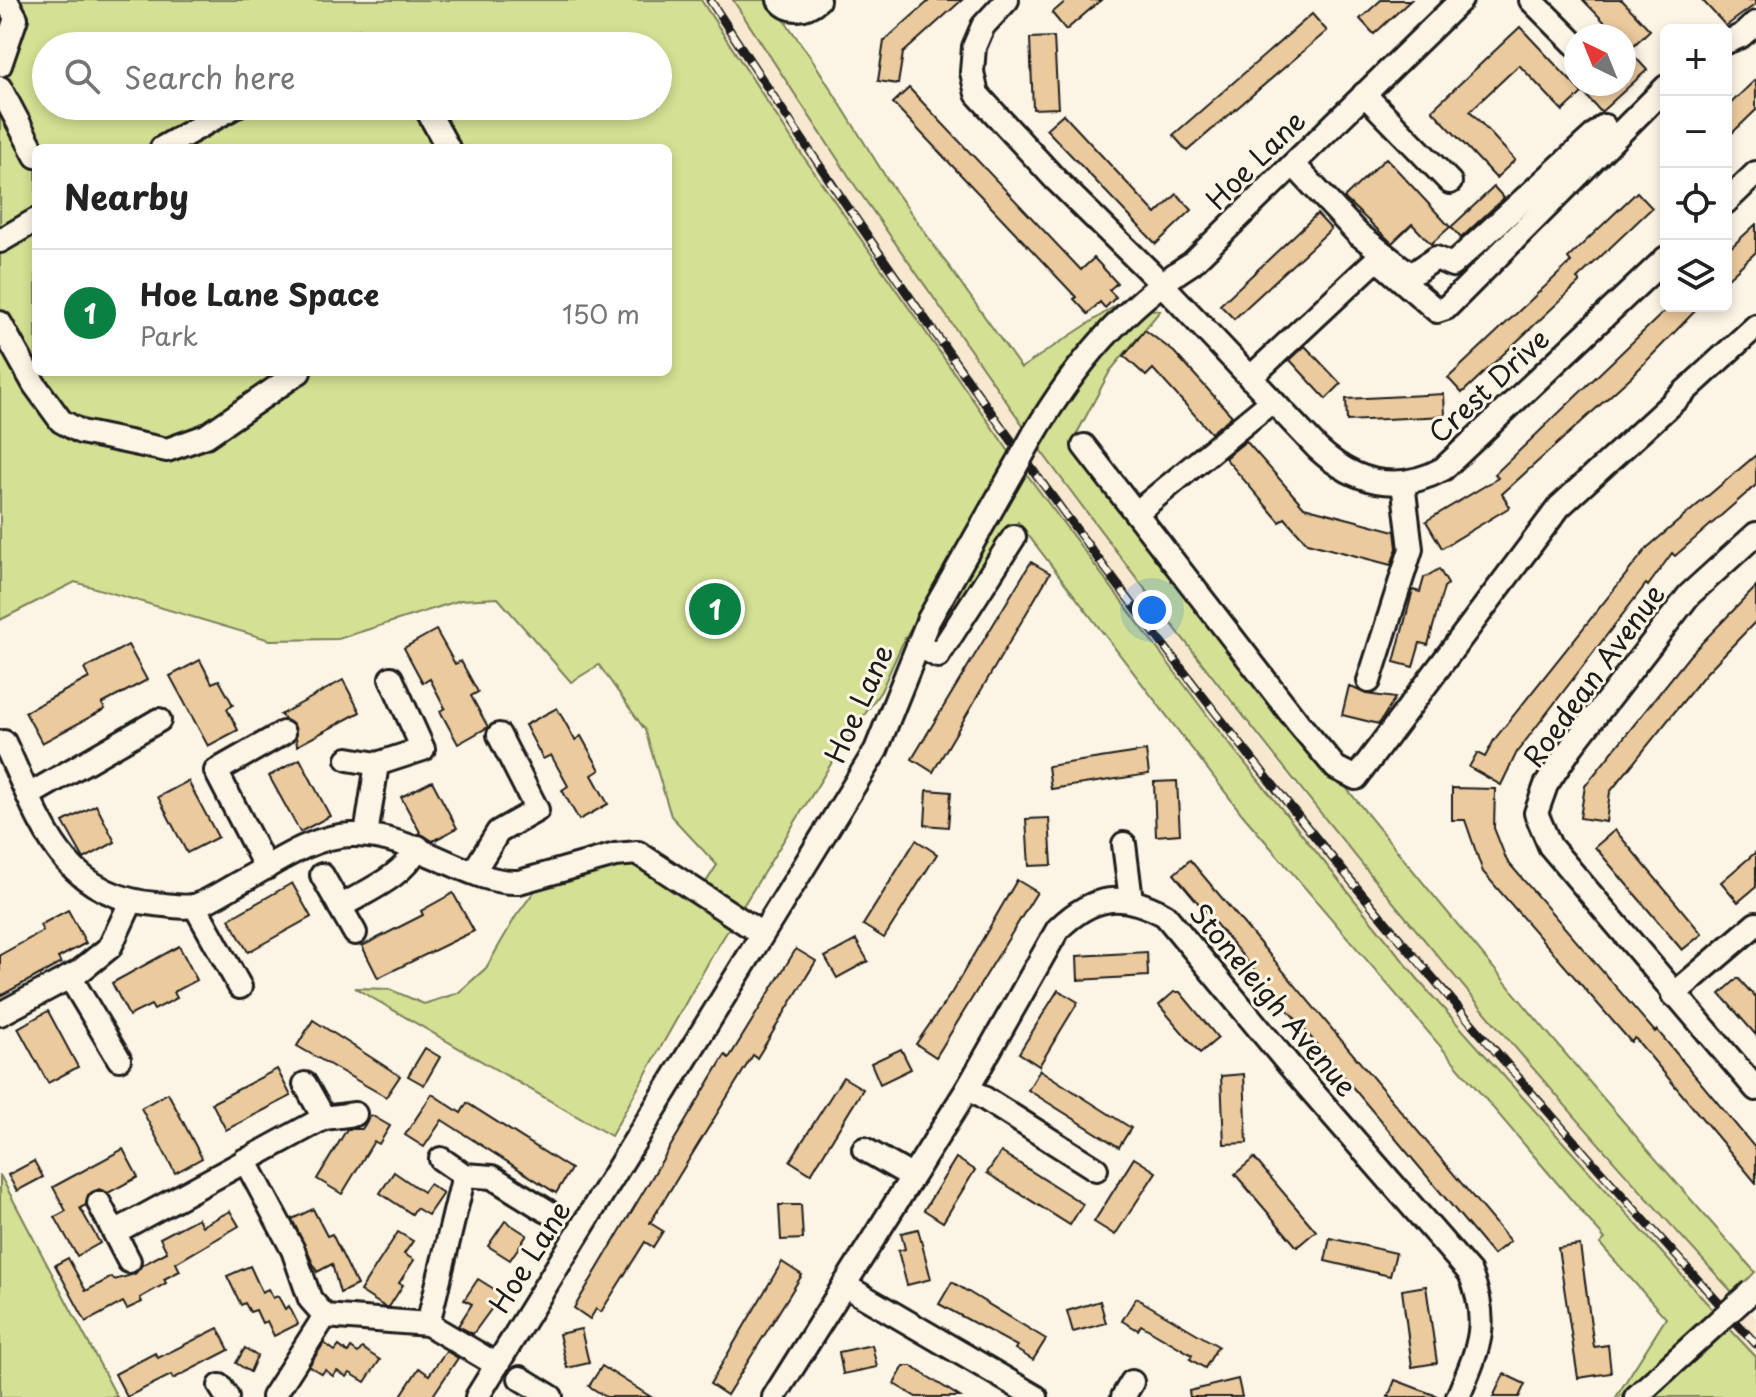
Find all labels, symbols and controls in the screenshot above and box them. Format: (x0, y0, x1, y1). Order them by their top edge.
north arrow (1564, 24, 1636, 96)
map controls (1660, 24, 1732, 312)
button: + (1660, 24, 1732, 96)
search box (32, 32, 672, 120)
icon: search (60, 54, 104, 98)
text: Search here (124, 54, 296, 99)
button: − (1660, 96, 1732, 168)
street label: Hoe Lane (1195, 99, 1315, 219)
button: locate (1660, 168, 1732, 240)
text: Nearby (64, 170, 189, 222)
button: layers (1660, 240, 1732, 312)
text: Hoe Lane Space (140, 271, 379, 316)
text: 1 (84, 294, 96, 333)
text: 150 m (562, 294, 640, 333)
text: Park (140, 316, 198, 355)
street label: Crest Drive (1418, 317, 1558, 453)
street label: Roedean Avenue (1512, 574, 1674, 776)
pin: 1 (689, 579, 741, 639)
your location (1132, 590, 1172, 630)
street label: Hoe Lane (813, 637, 903, 769)
street label: Stoneleigh Avenue (1180, 893, 1368, 1105)
street label: Hoe Lane (477, 1191, 581, 1321)

